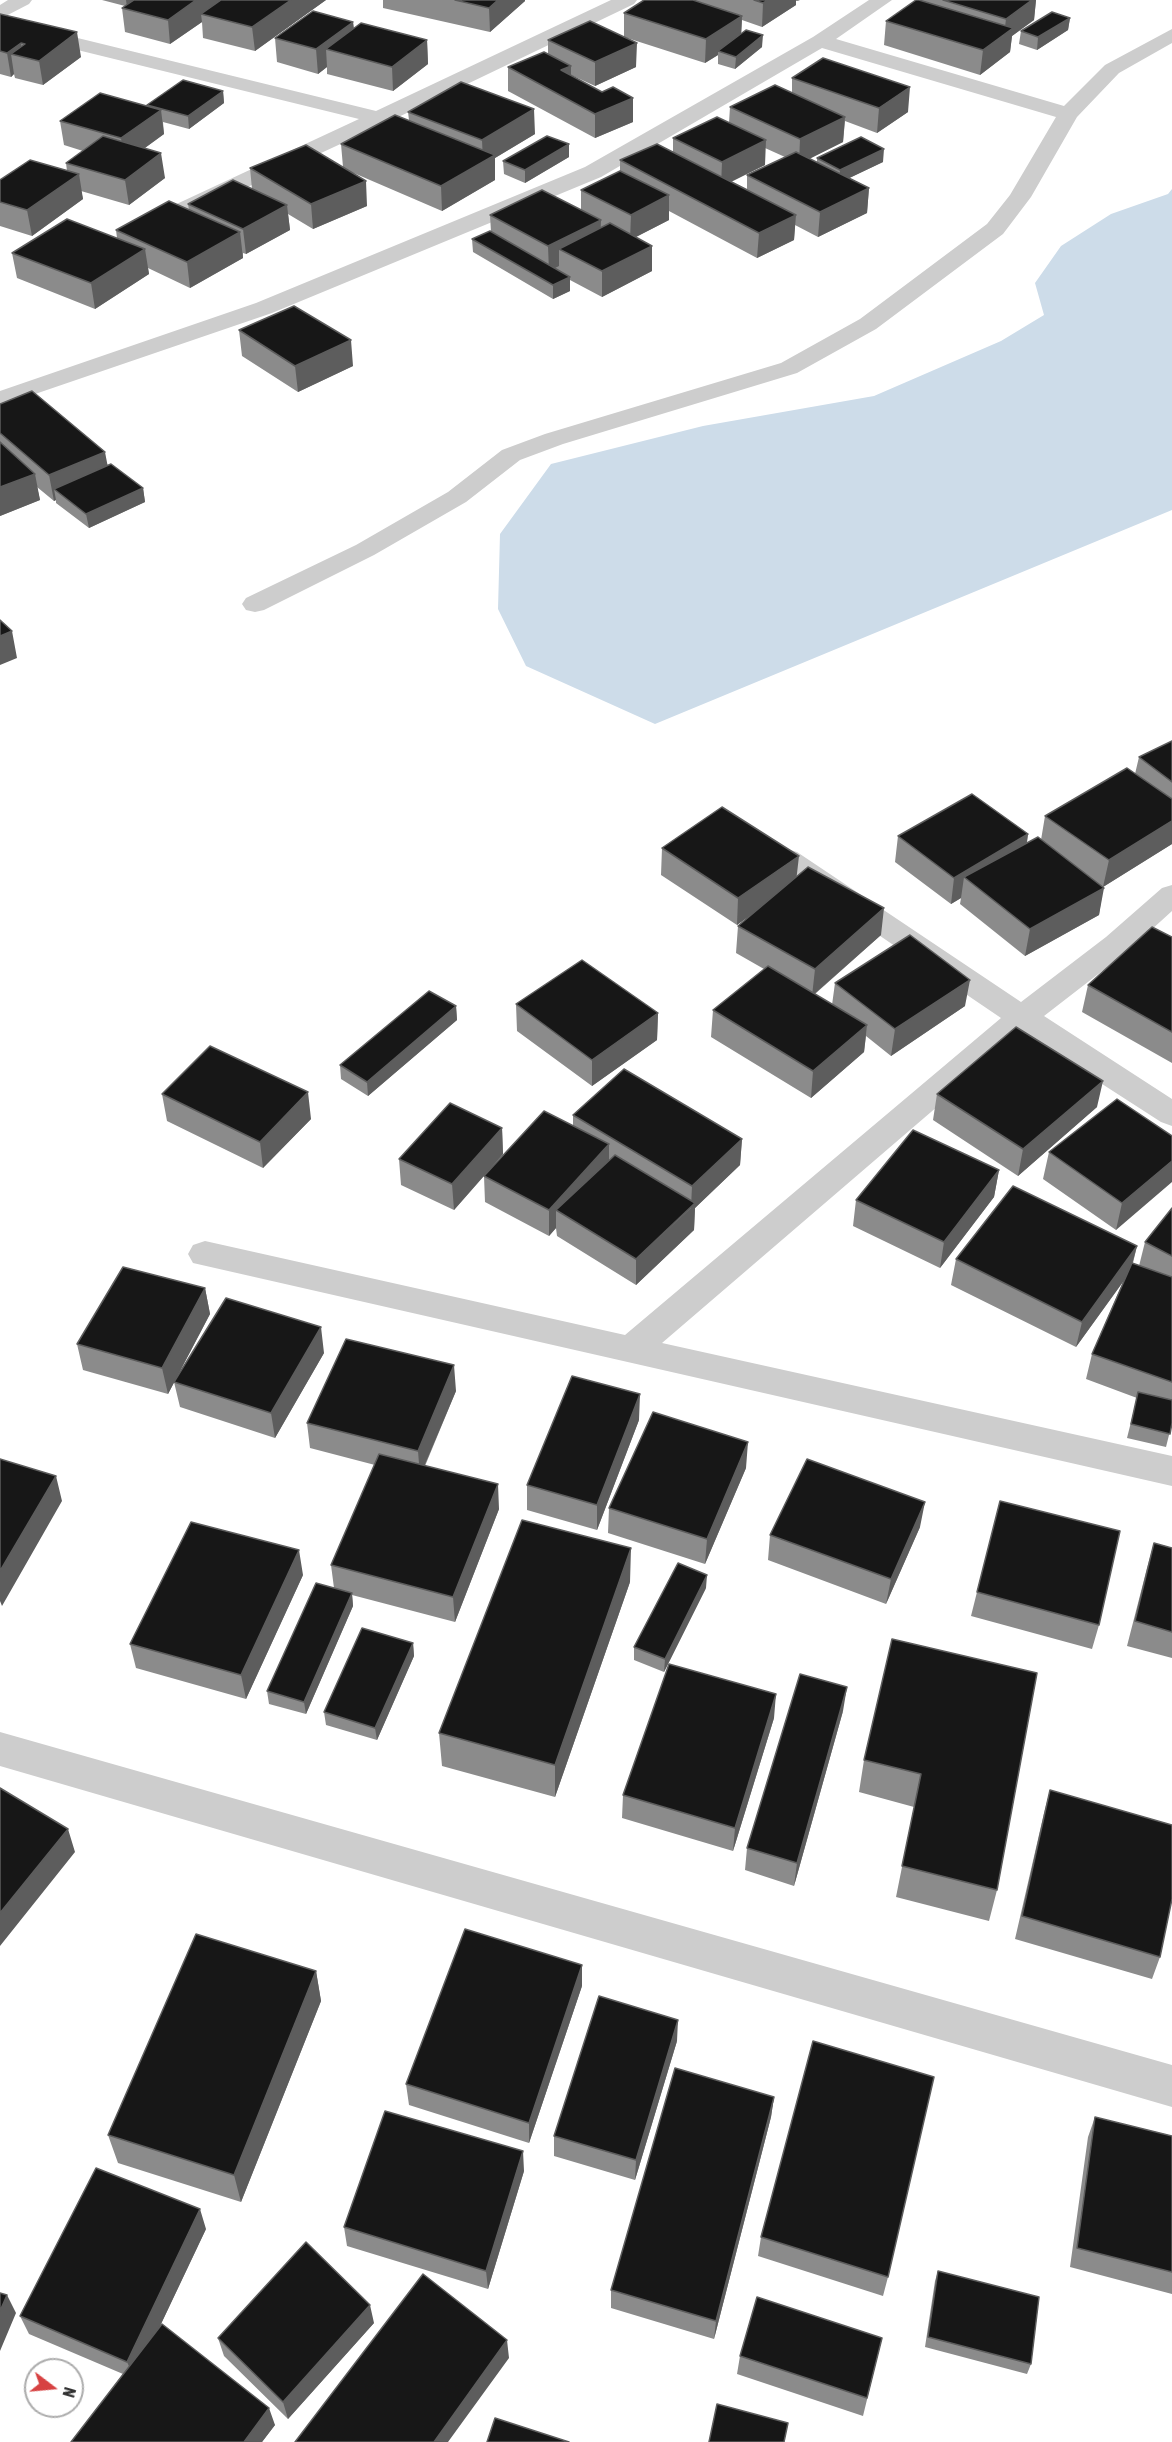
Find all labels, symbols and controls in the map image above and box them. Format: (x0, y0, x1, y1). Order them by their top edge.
north arrow (24, 2358, 84, 2418)
text: N (59, 2385, 79, 2399)

